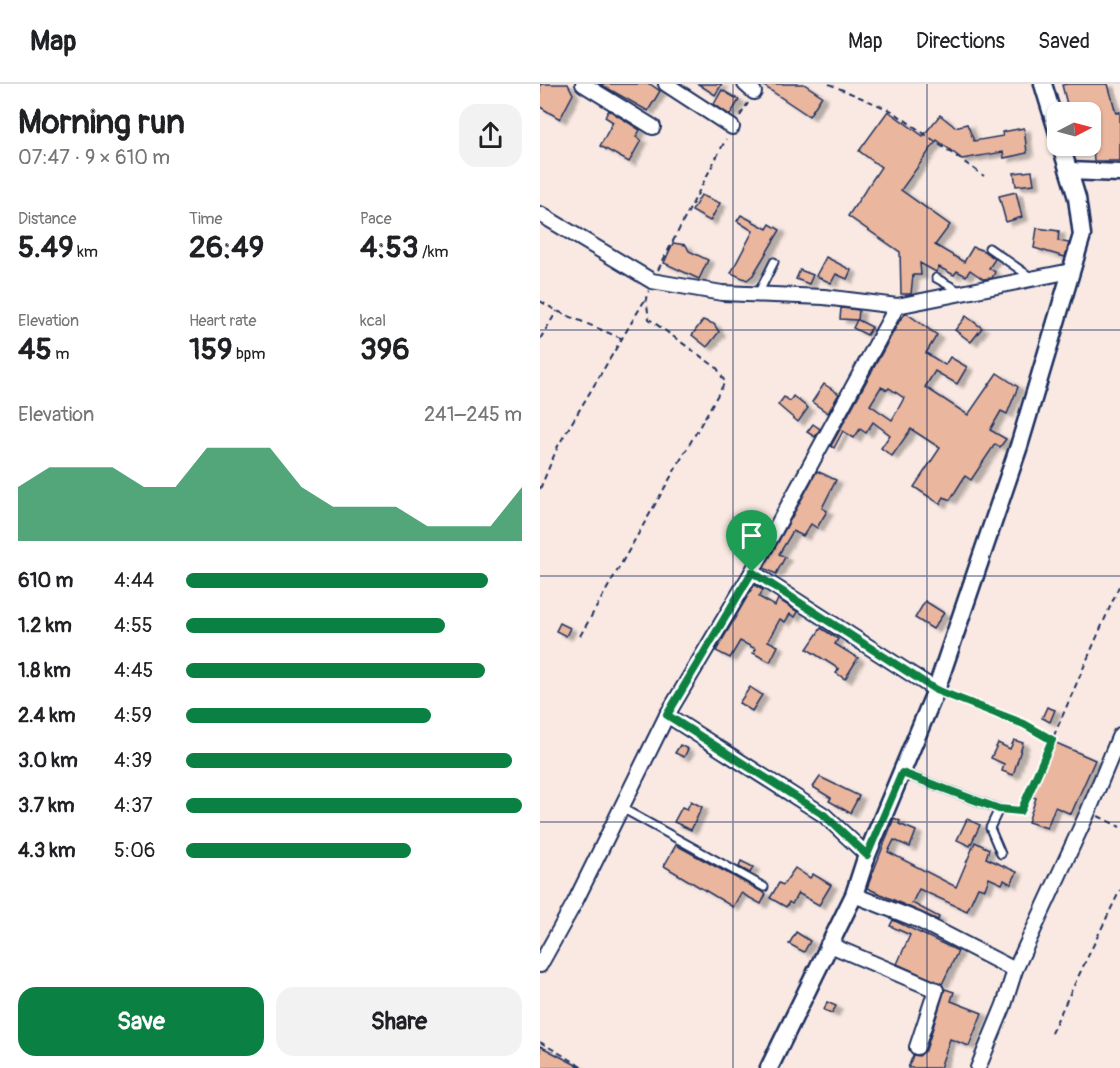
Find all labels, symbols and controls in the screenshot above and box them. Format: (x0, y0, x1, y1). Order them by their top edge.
text: Map (30, 24, 76, 59)
text: Map (848, 28, 883, 55)
text: Directions (916, 28, 1005, 55)
text: Saved (1038, 28, 1090, 55)
text: Morning run (18, 102, 185, 143)
north arrow (1047, 102, 1101, 156)
map controls (1047, 102, 1101, 156)
button: share (459, 104, 522, 167)
text: 07:47 · 9 × 610 m (18, 145, 170, 170)
text: Distance (18, 209, 77, 229)
text: Time (189, 209, 222, 229)
text: Pace (360, 209, 392, 229)
text: 5.49 (18, 229, 74, 266)
text: 26:49 (189, 229, 264, 266)
text: 4:53 (360, 229, 418, 266)
text: km (74, 242, 98, 262)
text: /km (418, 242, 449, 262)
text: Elevation (18, 311, 79, 331)
text: Heart rate (189, 311, 256, 331)
text: kcal (360, 311, 386, 331)
text: 45 (18, 331, 52, 368)
text: 159 (189, 331, 232, 368)
text: 396 (360, 331, 410, 368)
text: m (52, 344, 69, 364)
text: bpm (232, 344, 266, 364)
text: Elevation (18, 402, 94, 427)
text: 241–245 m (424, 402, 522, 427)
pin (726, 510, 777, 572)
icon: arrive (735, 519, 768, 552)
text: 610 m (18, 568, 73, 593)
text: 4:44 (114, 568, 154, 593)
text: 1.2 km (18, 613, 72, 638)
text: 4:55 (114, 613, 153, 638)
text: 1.8 km (18, 658, 71, 683)
text: 4:45 (114, 658, 153, 683)
text: 2.4 km (18, 703, 76, 728)
text: 4:59 (114, 703, 152, 728)
text: 3.0 km (18, 748, 78, 773)
text: 4:39 (114, 748, 152, 773)
text: 3.7 km (18, 793, 75, 818)
text: 4:37 (114, 793, 153, 818)
text: 4.3 km (18, 838, 76, 863)
text: 5:06 (114, 838, 155, 863)
button: Save (18, 987, 264, 1056)
button: Share (276, 987, 522, 1056)

